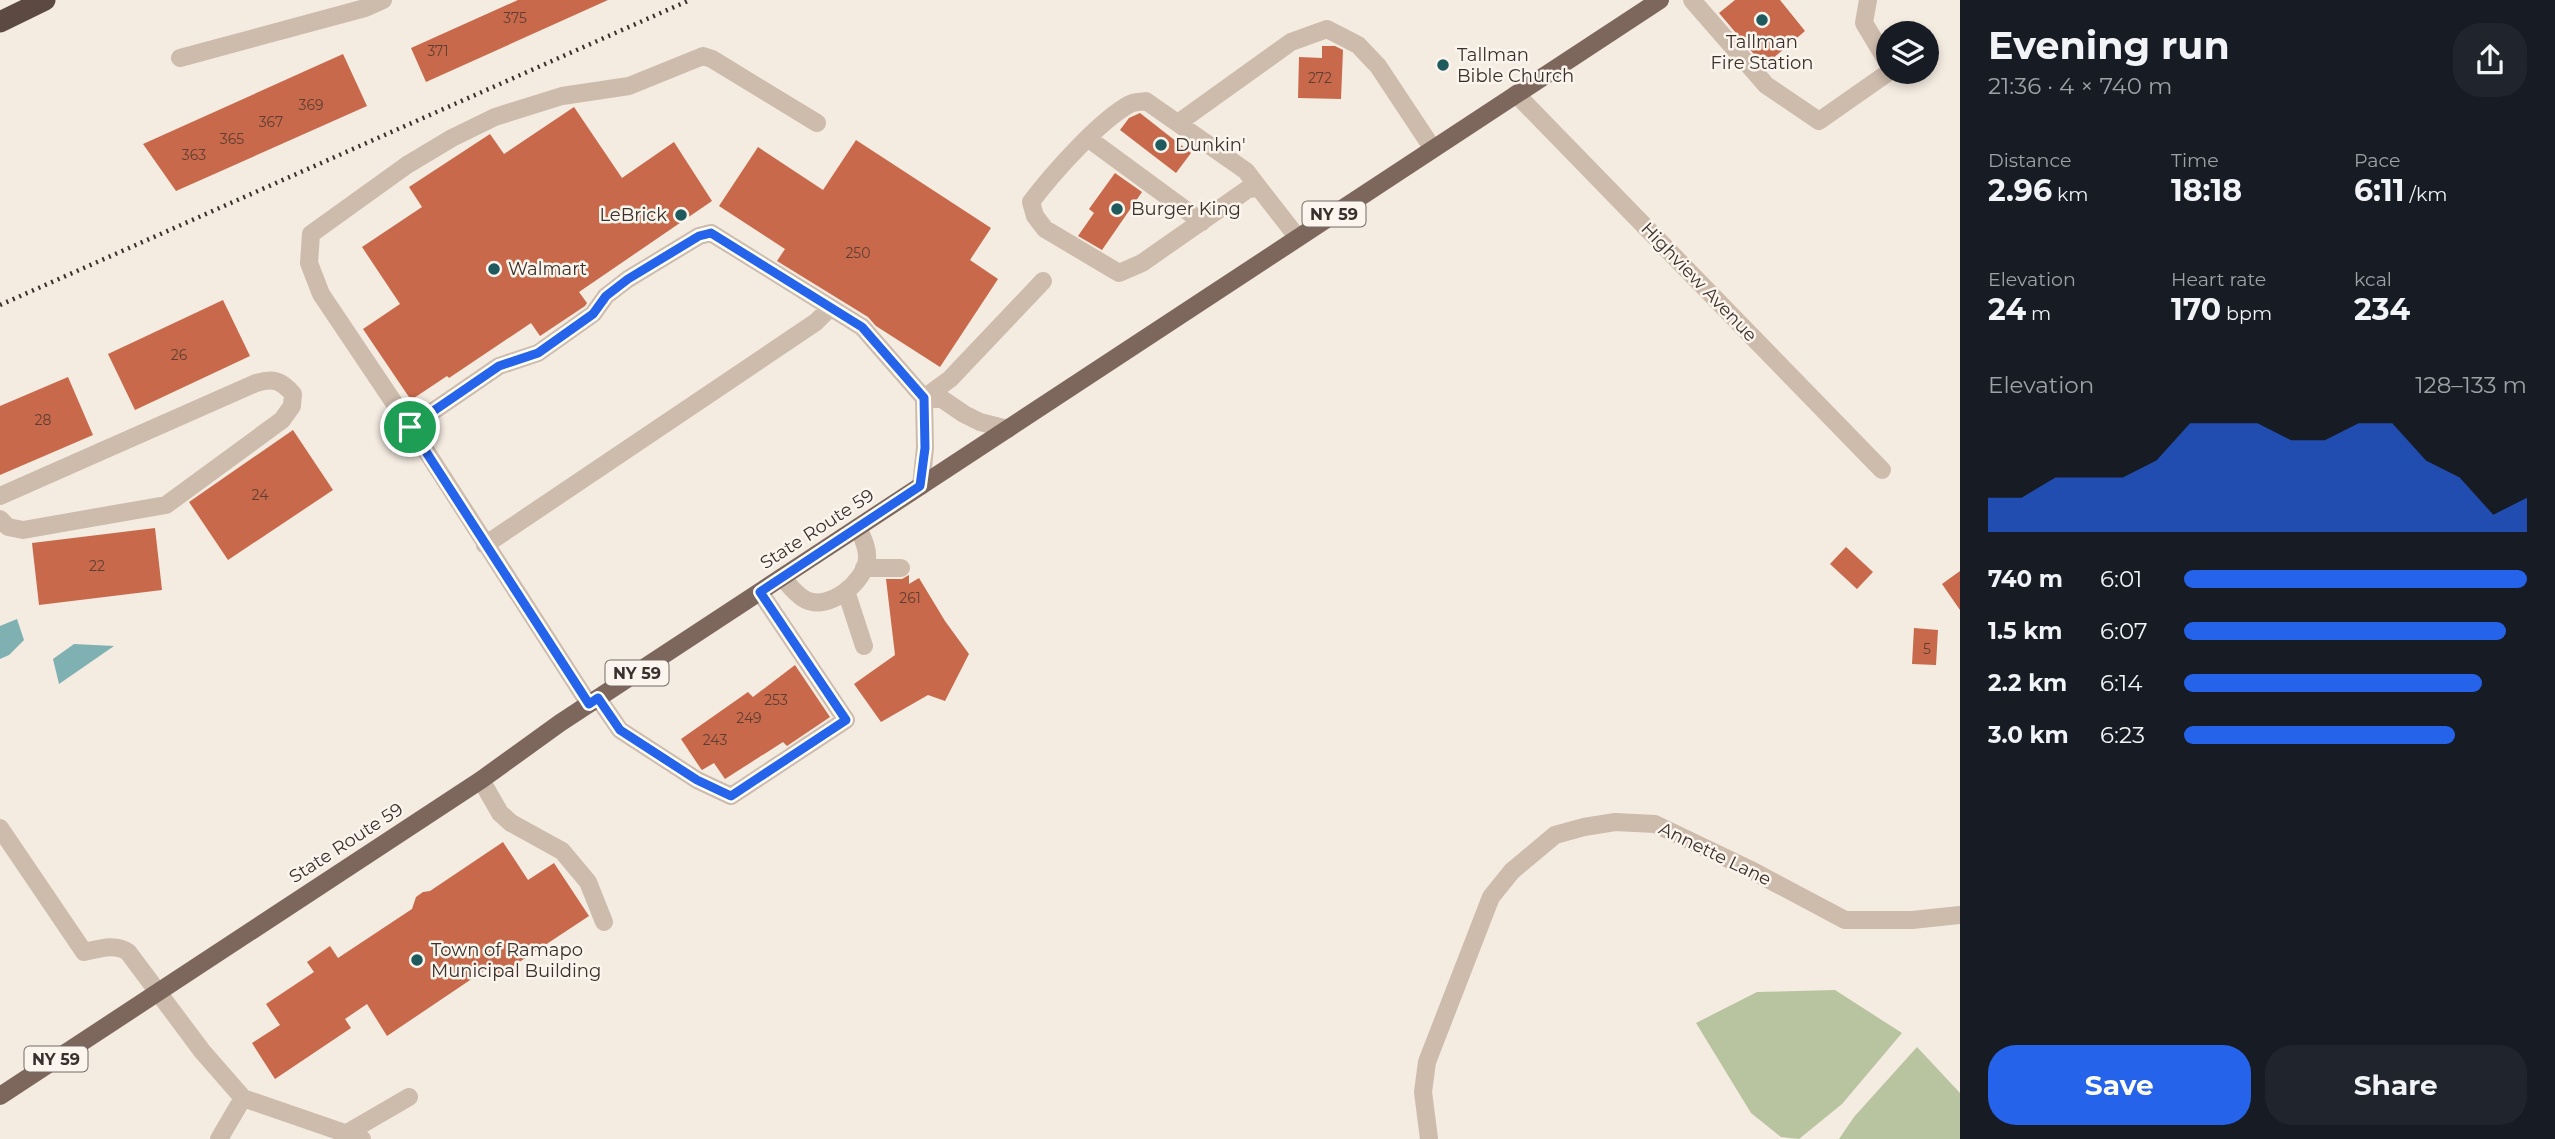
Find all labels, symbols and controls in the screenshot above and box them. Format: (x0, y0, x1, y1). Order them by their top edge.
house number: 375 (503, 9, 527, 27)
marker: Tallman Fire Station (1754, 12, 1770, 28)
map controls (1876, 21, 1939, 84)
button: layers (1876, 21, 1939, 84)
text: Evening run (1988, 22, 2230, 69)
button: share (2453, 23, 2527, 97)
place label: Tallman Fire Station (1710, 31, 1814, 74)
house number: 371 (427, 42, 449, 60)
place label: Tallman Bible Church (1457, 44, 1574, 87)
marker: Tallman Bible Church (1435, 57, 1451, 73)
house number: 272 (1308, 69, 1332, 87)
text: 21:36 · 4 × 740 m (1988, 72, 2172, 100)
house number: 369 (299, 96, 323, 114)
house number: 367 (259, 113, 283, 131)
house number: 365 (220, 130, 244, 148)
place label: Dunkin' (1175, 134, 1246, 156)
marker: Dunkin' (1153, 137, 1169, 153)
house number: 363 (182, 146, 206, 164)
text: Distance (1988, 149, 2071, 172)
text: Time (2171, 149, 2219, 172)
text: Pace (2354, 149, 2401, 172)
text: 2.96 (1988, 172, 2052, 209)
text: 18:18 (2171, 172, 2242, 209)
text: 6:11 (2354, 172, 2405, 209)
text: km (2052, 183, 2088, 206)
text: /km (2405, 183, 2447, 206)
place label: Burger King (1131, 198, 1241, 220)
marker: Burger King (1109, 201, 1125, 217)
road number: NY 59 (1302, 202, 1366, 227)
place label: LeBrick (599, 204, 667, 226)
marker: LeBrick (673, 207, 689, 223)
street label: Highview Avenue (1636, 218, 1762, 346)
house number: 250 (845, 244, 871, 262)
place label: Walmart (508, 258, 587, 280)
marker: Walmart (486, 261, 502, 277)
text: Elevation (1988, 268, 2076, 291)
text: Heart rate (2171, 268, 2266, 291)
text: kcal (2354, 268, 2392, 291)
text: 24 (1988, 291, 2026, 328)
text: 170 (2171, 291, 2221, 328)
text: 234 (2354, 291, 2410, 328)
text: m (2026, 302, 2051, 325)
text: bpm (2221, 302, 2272, 325)
house number: 26 (171, 346, 188, 364)
text: Elevation (1988, 371, 2094, 399)
text: 128–133 m (2415, 371, 2527, 399)
pin (380, 397, 440, 457)
icon: arrive (391, 408, 429, 446)
house number: 28 (35, 411, 52, 429)
street label: State Route 59 (756, 484, 878, 574)
house number: 24 (252, 486, 269, 504)
house number: 22 (89, 557, 105, 575)
text: 740 m (1988, 565, 2063, 593)
text: 6:01 (2100, 565, 2142, 593)
house number: 261 (899, 589, 921, 607)
text: 1.5 km (1988, 617, 2062, 645)
text: 6:07 (2100, 617, 2147, 645)
house number: 5 (1923, 640, 1931, 658)
road number: NY 59 (606, 660, 668, 686)
text: 2.2 km (1988, 669, 2067, 697)
text: 6:14 (2100, 669, 2142, 697)
house number: 253 (764, 691, 788, 709)
house number: 249 (736, 709, 762, 727)
text: 3.0 km (1988, 721, 2069, 749)
text: 6:23 (2100, 721, 2145, 749)
house number: 243 (703, 731, 727, 749)
street label: State Route 59 (285, 798, 407, 888)
street label: Annette Lane (1655, 817, 1775, 891)
place label: Town of Ramapo Municipal Building (431, 939, 601, 982)
marker: Town of Ramapo Municipal Building (409, 952, 425, 968)
button: Save (1988, 1045, 2251, 1125)
button: Share (2265, 1045, 2527, 1125)
road number: NY 59 (24, 1046, 88, 1072)

